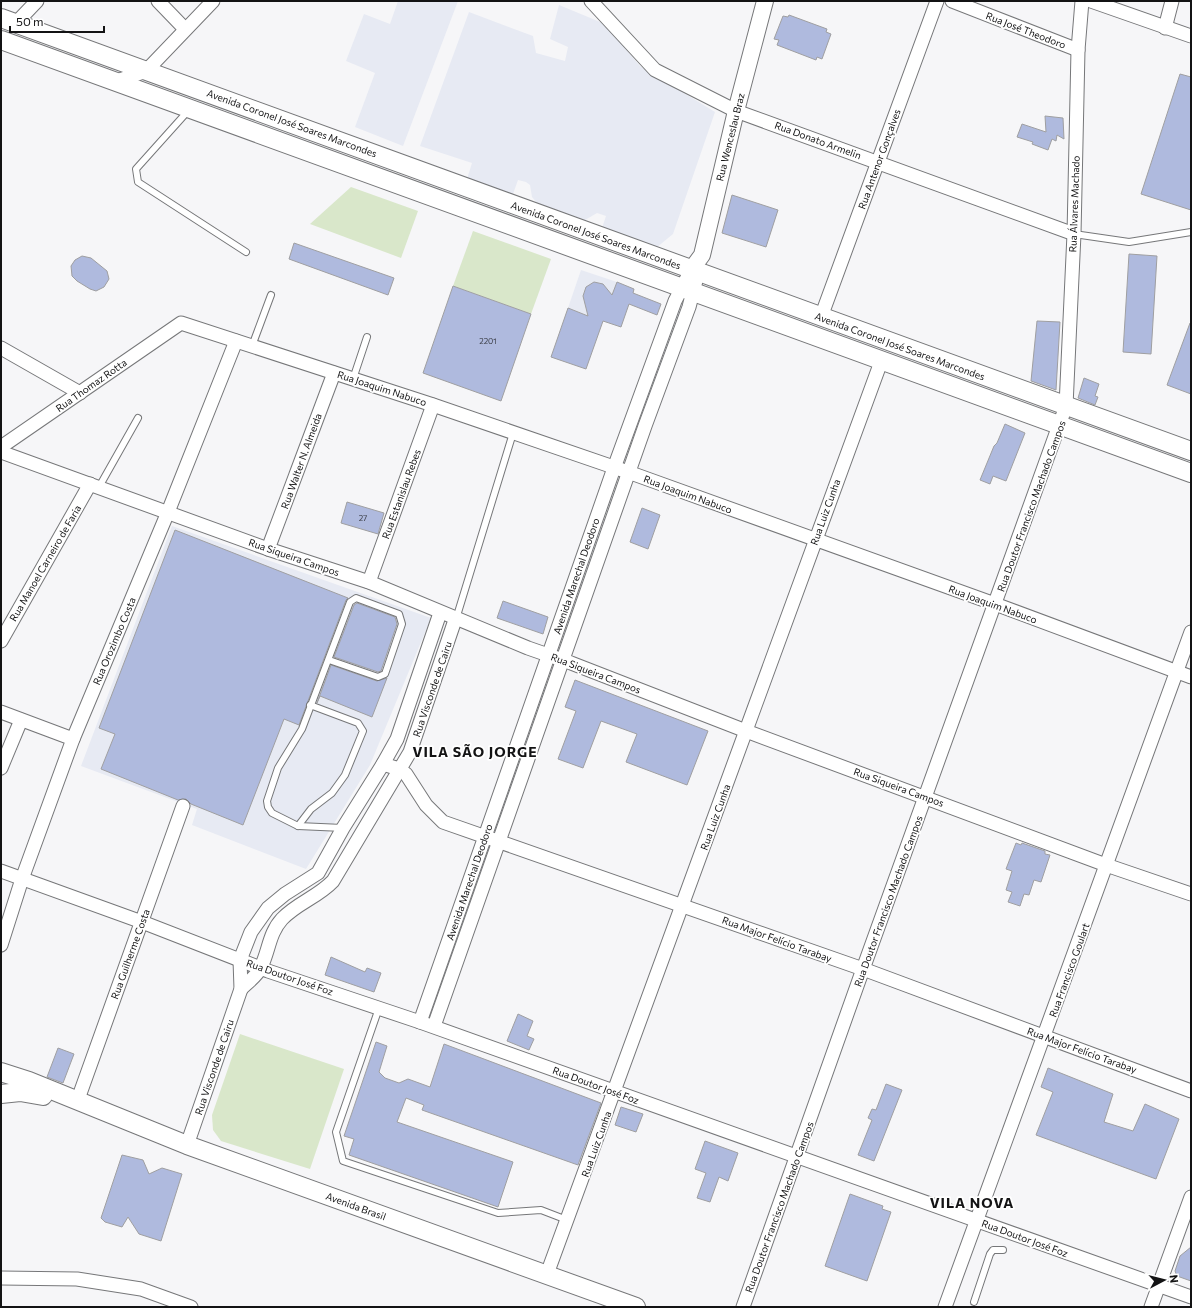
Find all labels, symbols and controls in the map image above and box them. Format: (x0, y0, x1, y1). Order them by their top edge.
scale bar (10, 8, 104, 34)
street label: Rua José Theodoro (984, 9, 1068, 51)
text: 50 m (16, 14, 44, 28)
street label: Avenida Coronel José Soares Marcondes (205, 87, 379, 160)
street label: Rua Wenceslau Braz (713, 92, 747, 182)
street label: Rua Antenor Gonçalves (855, 107, 903, 211)
street label: Rua Donato Armelin (773, 119, 863, 161)
street label: Rua Álvares Machado (1066, 155, 1082, 253)
street label: Avenida Coronel José Soares Marcondes (509, 199, 683, 272)
street label: Avenida Coronel José Soares Marcondes (813, 310, 987, 383)
house number: 2201 (479, 336, 497, 346)
street label: Rua Thomaz Rotta (53, 356, 129, 414)
street label: Rua Joaquim Nabuco (336, 368, 428, 408)
street label: Rua Walter N. Almeida (278, 412, 324, 510)
street label: Rua Doutor Francisco Machado Campos (994, 418, 1068, 593)
street label: Rua Estanislau Rebes (379, 447, 423, 541)
street label: Rua Joaquim Nabuco (642, 472, 734, 516)
street label: Rua Luiz Cunha (808, 477, 842, 547)
street label: Rua Manoel Carneiro de Faria (7, 503, 83, 623)
house number: 27 (359, 513, 367, 523)
street label: Avenida Marechal Deodoro (550, 516, 602, 636)
street label: Rua Siqueira Campos (247, 536, 341, 578)
street label: Rua Joaquim Nabuco (947, 582, 1039, 626)
street label: Rua Orozimbo Costa (90, 595, 138, 687)
street label: Rua Visconde de Cairu (410, 640, 454, 738)
street label: Rua Siqueira Campos (549, 650, 643, 696)
district label: VILA SÃO JORGE (412, 743, 538, 760)
street label: Rua Siqueira Campos (852, 765, 946, 809)
street label: Rua Luiz Cunha (698, 782, 732, 852)
street label: Rua Doutor Francisco Machado Campos (851, 813, 925, 988)
street label: Avenida Marechal Deodoro (443, 822, 495, 942)
street label: Rua Guilherme Costa (108, 907, 152, 1001)
street label: Rua Major Felício Tarabay (720, 914, 834, 964)
street label: Rua Francisco Goulart (1046, 921, 1092, 1019)
street label: Rua Doutor José Foz (245, 956, 335, 998)
street label: Rua Visconde de Cairu (192, 1018, 236, 1116)
street label: Rua Major Felício Tarabay (1025, 1025, 1139, 1075)
street label: Rua Doutor José Foz (551, 1064, 641, 1106)
street label: Rua Luiz Cunha (579, 1109, 613, 1179)
street label: Rua Doutor Francisco Machado Campos (742, 1119, 816, 1294)
street label: Avenida Brasil (324, 1190, 388, 1222)
district label: VILA NOVA (930, 1194, 1014, 1211)
street label: Rua Doutor José Foz (980, 1217, 1070, 1259)
north arrow (1144, 1260, 1184, 1300)
text: N (1167, 1274, 1181, 1284)

